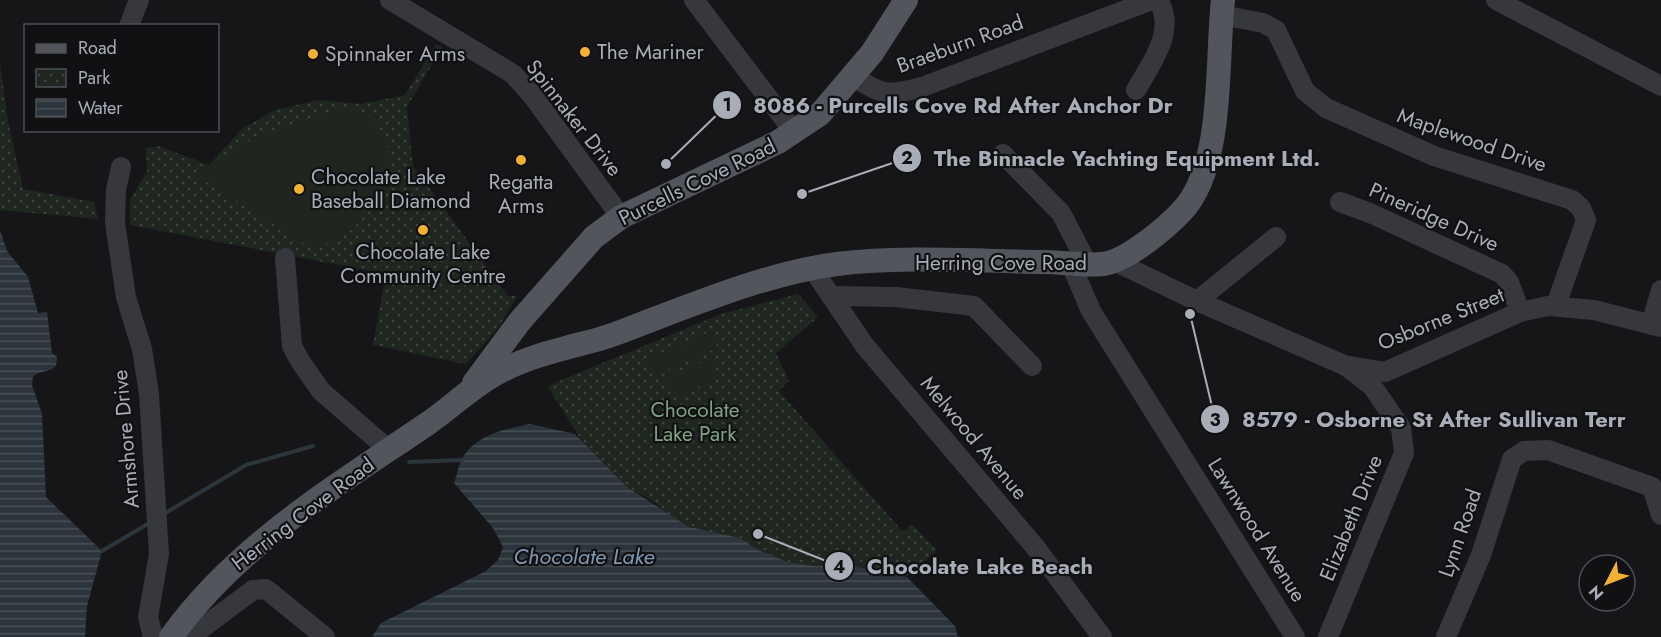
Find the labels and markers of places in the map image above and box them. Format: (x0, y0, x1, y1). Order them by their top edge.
place label: The Mariner (597, 37, 705, 67)
place label: Spinnaker Arms (325, 39, 465, 69)
marker: The Mariner (578, 45, 592, 59)
marker: Spinnaker Arms (306, 47, 320, 61)
callout: 8086 - Purcells Cove Rd After Anchor Dr (712, 85, 1185, 125)
callout: The Binnacle Yachting Equipment Ltd. (892, 138, 1333, 178)
marker: Regatta Arms (514, 153, 528, 167)
place label: Chocolate Lake Baseball Diamond (311, 162, 471, 216)
place label: Regatta Arms (489, 167, 553, 221)
marker: Chocolate Lake Baseball Diamond (292, 182, 306, 196)
marker: Chocolate Lake Community Centre (416, 223, 430, 237)
place label: Chocolate Lake Community Centre (340, 237, 506, 291)
callout: 8579 - Osborne St After Sullivan Terr (1200, 399, 1638, 439)
callout: Chocolate Lake Beach (824, 546, 1105, 586)

